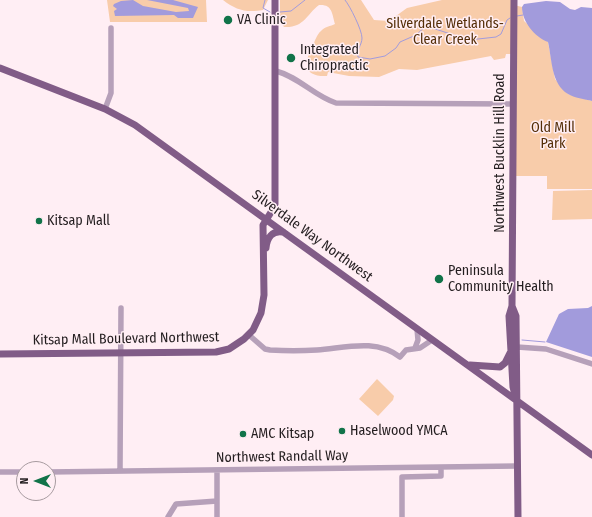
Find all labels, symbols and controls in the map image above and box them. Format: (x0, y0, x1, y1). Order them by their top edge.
place label: VA Clinic (237, 12, 286, 28)
marker: VA Clinic (222, 14, 234, 26)
park label: Silverdale Wetlands- Clear Creek (386, 16, 504, 48)
place label: Integrated Chiropractic (300, 42, 369, 74)
marker: Integrated Chiropractic (285, 52, 297, 64)
street label: Northwest Bucklin Hill Road (492, 73, 508, 233)
park label: Old Mill Park (531, 120, 575, 152)
street label: Silverdale Way Northwest (248, 187, 376, 285)
place label: Kitsap Mall (47, 213, 110, 229)
marker: Kitsap Mall (34, 216, 44, 226)
place label: Peninsula Community Health (448, 263, 554, 296)
marker: Peninsula Community Health (433, 273, 445, 285)
street label: Kitsap Mall Boulevard Northwest (33, 329, 219, 349)
place label: Haselwood YMCA (350, 423, 448, 439)
place label: AMC Kitsap (251, 426, 314, 442)
marker: Haselwood YMCA (337, 426, 347, 436)
marker: AMC Kitsap (238, 429, 248, 439)
street label: Northwest Randall Way (216, 447, 348, 467)
north arrow (16, 461, 56, 501)
text: N (18, 478, 31, 484)

